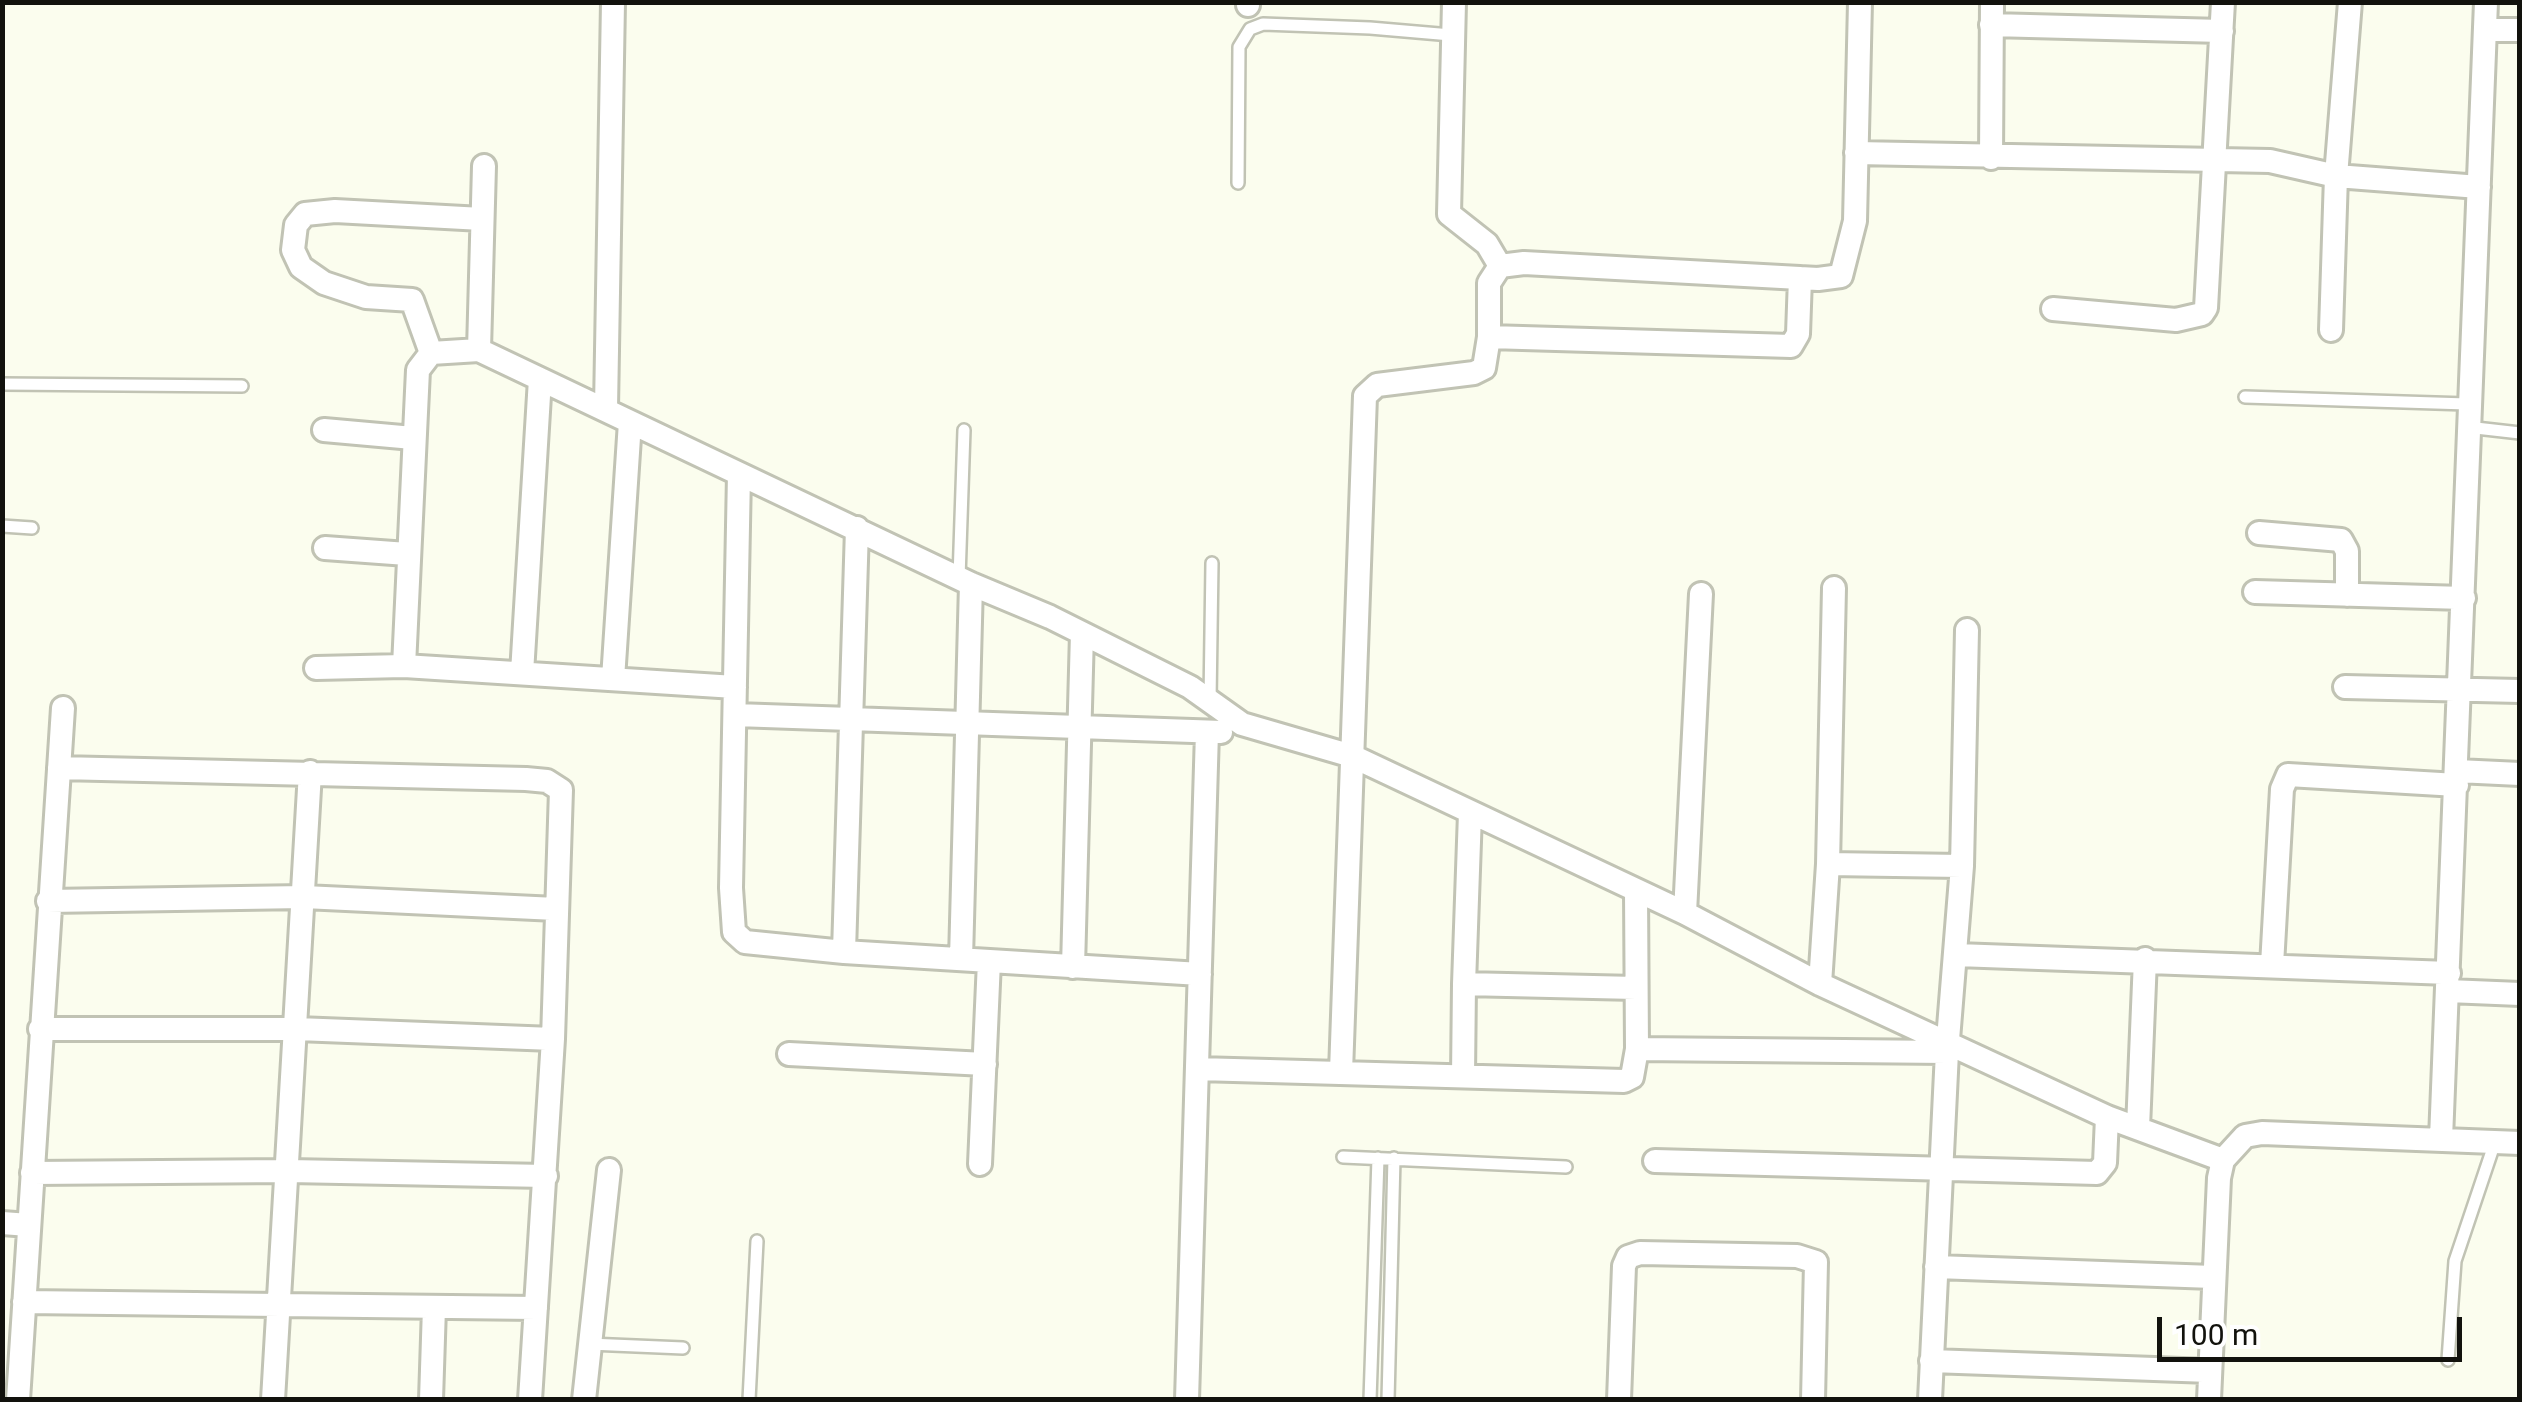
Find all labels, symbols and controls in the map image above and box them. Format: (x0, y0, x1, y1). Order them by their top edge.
scale bar (2162, 1297, 2467, 1359)
text: 100 m (2174, 1317, 2258, 1352)

